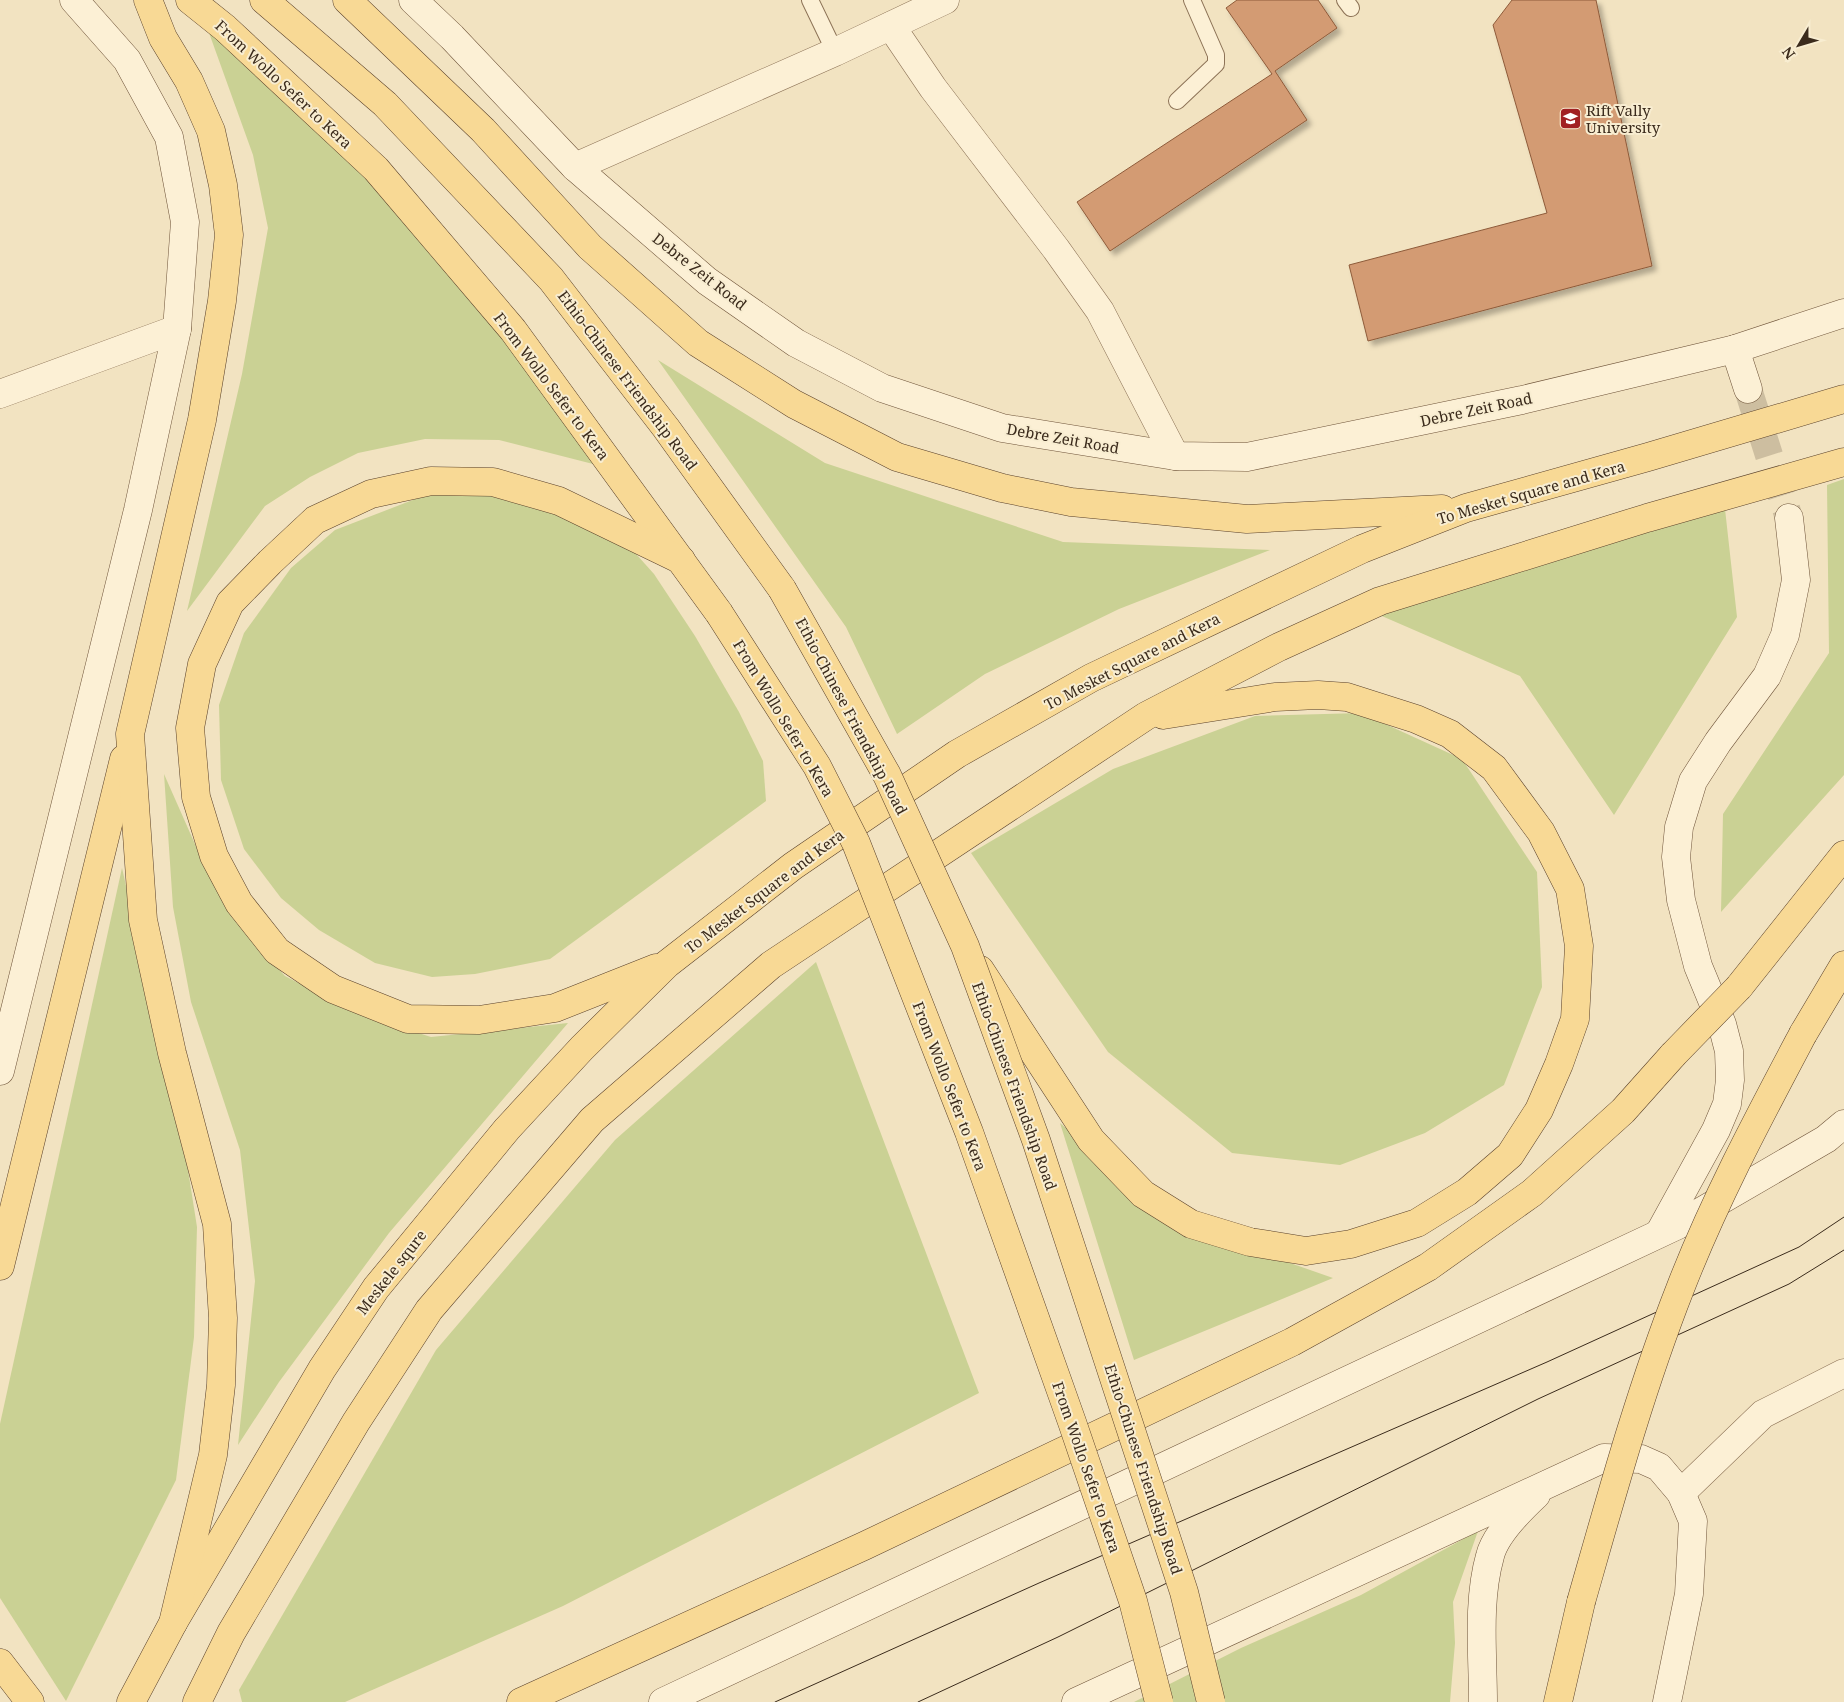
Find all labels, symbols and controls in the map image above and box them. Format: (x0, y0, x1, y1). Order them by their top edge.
street label: From Wollo Sefer to Kera (211, 15, 357, 153)
north arrow (1774, 20, 1824, 70)
text: N (1777, 43, 1799, 64)
place label: Rift Vally University (1586, 100, 1661, 137)
school or university icon: Rift Vally University (1558, 107, 1582, 131)
street label: Debre Zeit Road (649, 228, 751, 314)
street label: Ethio-Chinese Friendship Road (554, 286, 702, 474)
street label: From Wollo Sefer to Kera (490, 308, 614, 464)
street label: Debre Zeit Road (1418, 387, 1534, 431)
street label: Debre Zeit Road (1005, 418, 1121, 458)
street label: To Mesket Square and Kera (1435, 456, 1627, 528)
street label: To Mesket Square and Kera (1041, 608, 1223, 714)
street label: Ethio-Chinese Friendship Road (791, 614, 913, 818)
street label: From Wollo Sefer to Kera (729, 636, 839, 800)
street label: To Mesket Square and Kera (680, 824, 848, 958)
street label: Ethio-Chinese Friendship Road (968, 979, 1062, 1193)
street label: From Wollo Sefer to Kera (908, 998, 992, 1174)
street label: Meskele squre (352, 1225, 430, 1319)
street label: Ethio-Chinese Friendship Road (1100, 1361, 1188, 1577)
street label: From Wollo Sefer to Kera (1048, 1379, 1126, 1555)

